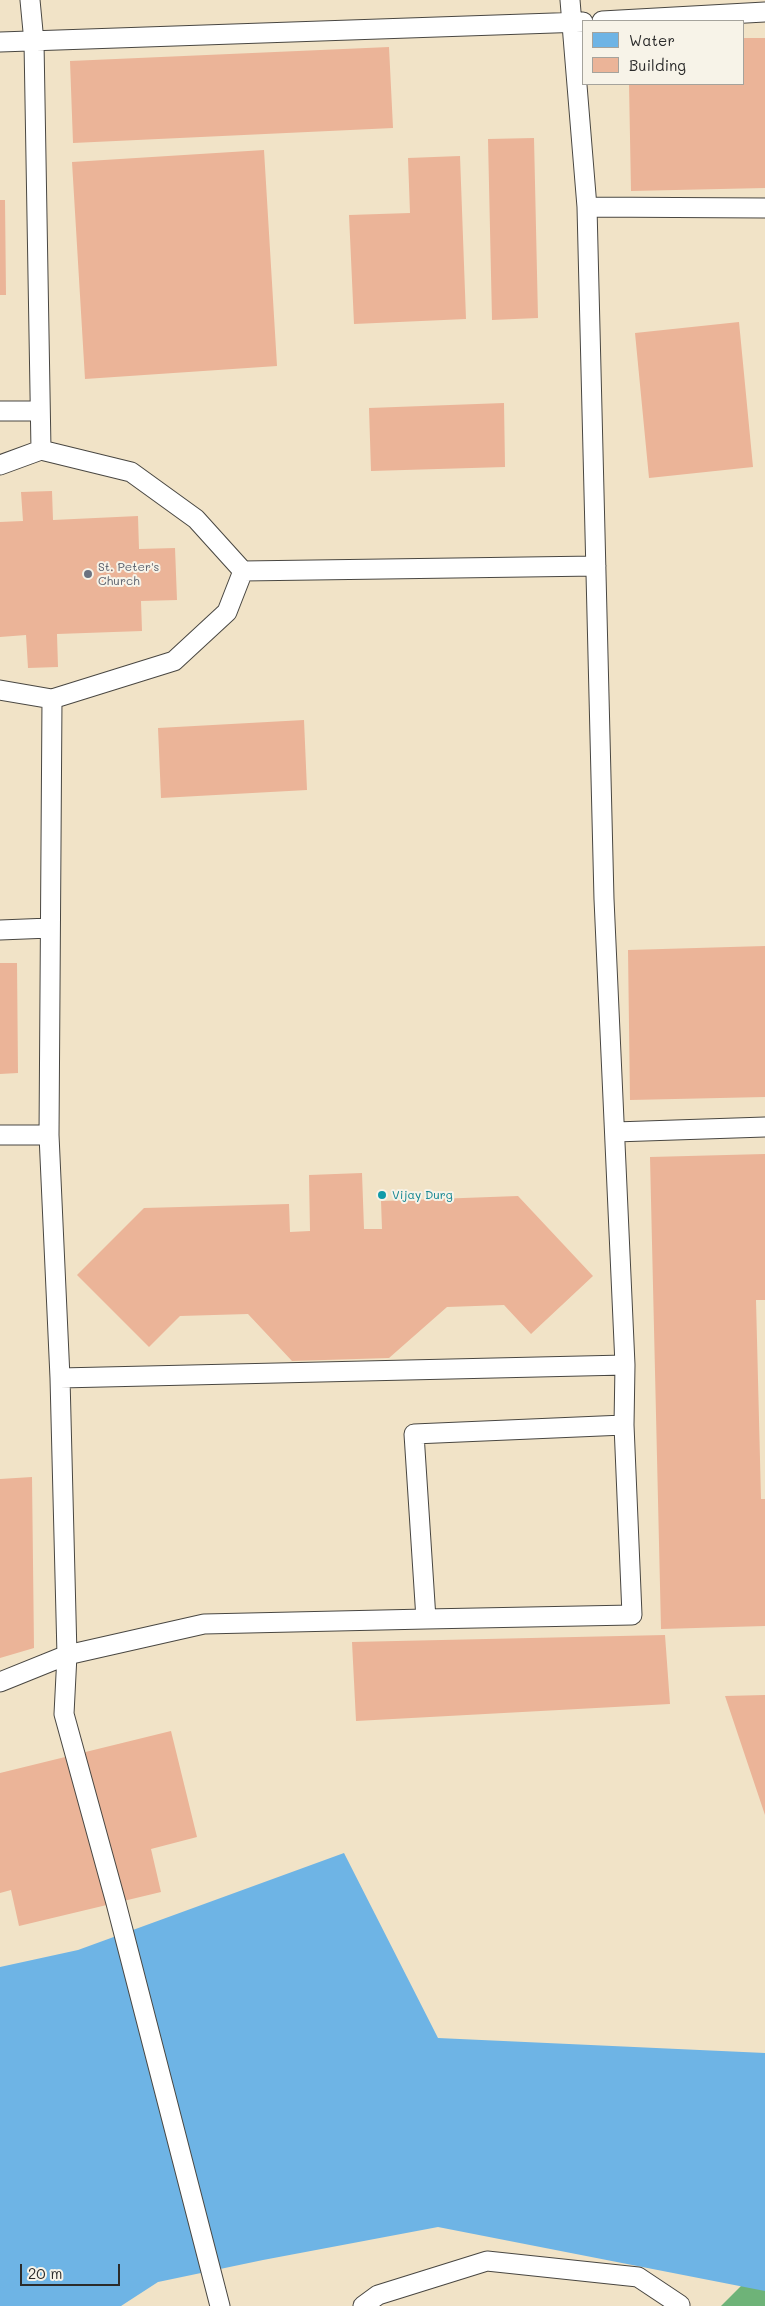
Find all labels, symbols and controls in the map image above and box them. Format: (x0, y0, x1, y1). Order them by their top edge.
legend (582, 20, 745, 85)
text: Water (629, 30, 675, 50)
text: Building (629, 55, 686, 75)
place label: St. Peter's Church (98, 560, 159, 588)
marker: St. Peter's Church (82, 568, 94, 580)
place label: Vijay Durg (392, 1188, 453, 1202)
marker: Vijay Durg (376, 1189, 388, 1201)
scale bar (22, 2254, 122, 2286)
text: 20 m (28, 2263, 62, 2283)

